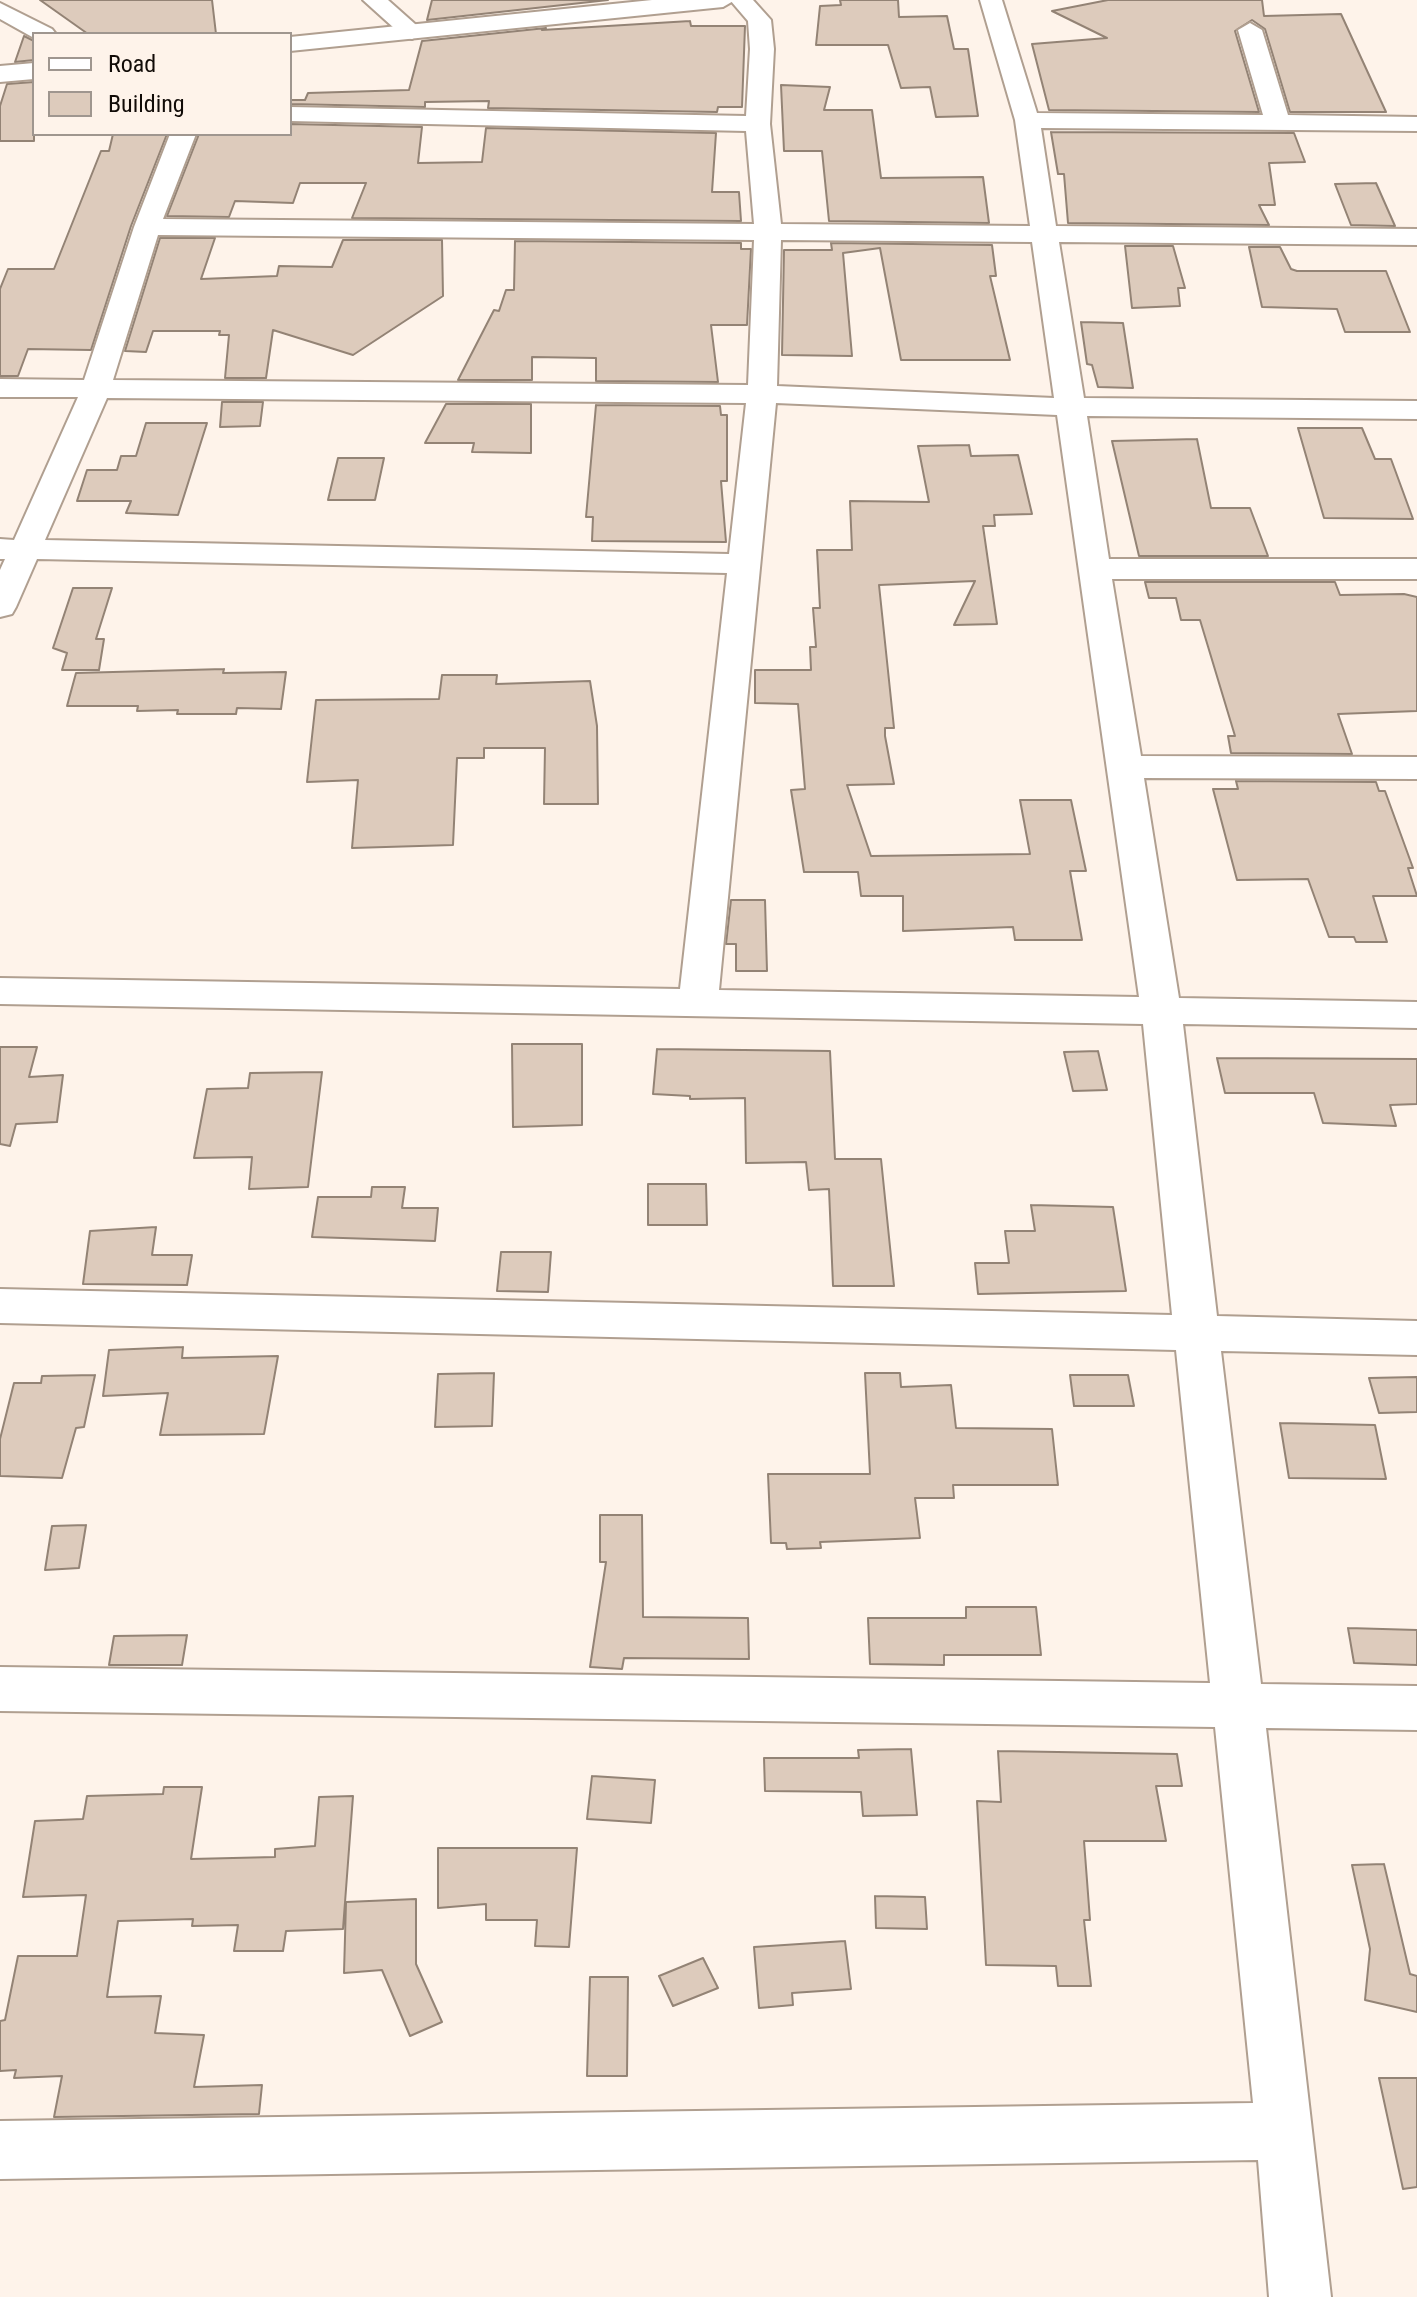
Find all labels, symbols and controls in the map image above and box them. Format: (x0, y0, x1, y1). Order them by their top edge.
legend (32, 32, 292, 136)
text: Road (108, 50, 156, 78)
text: Building (108, 90, 185, 118)

